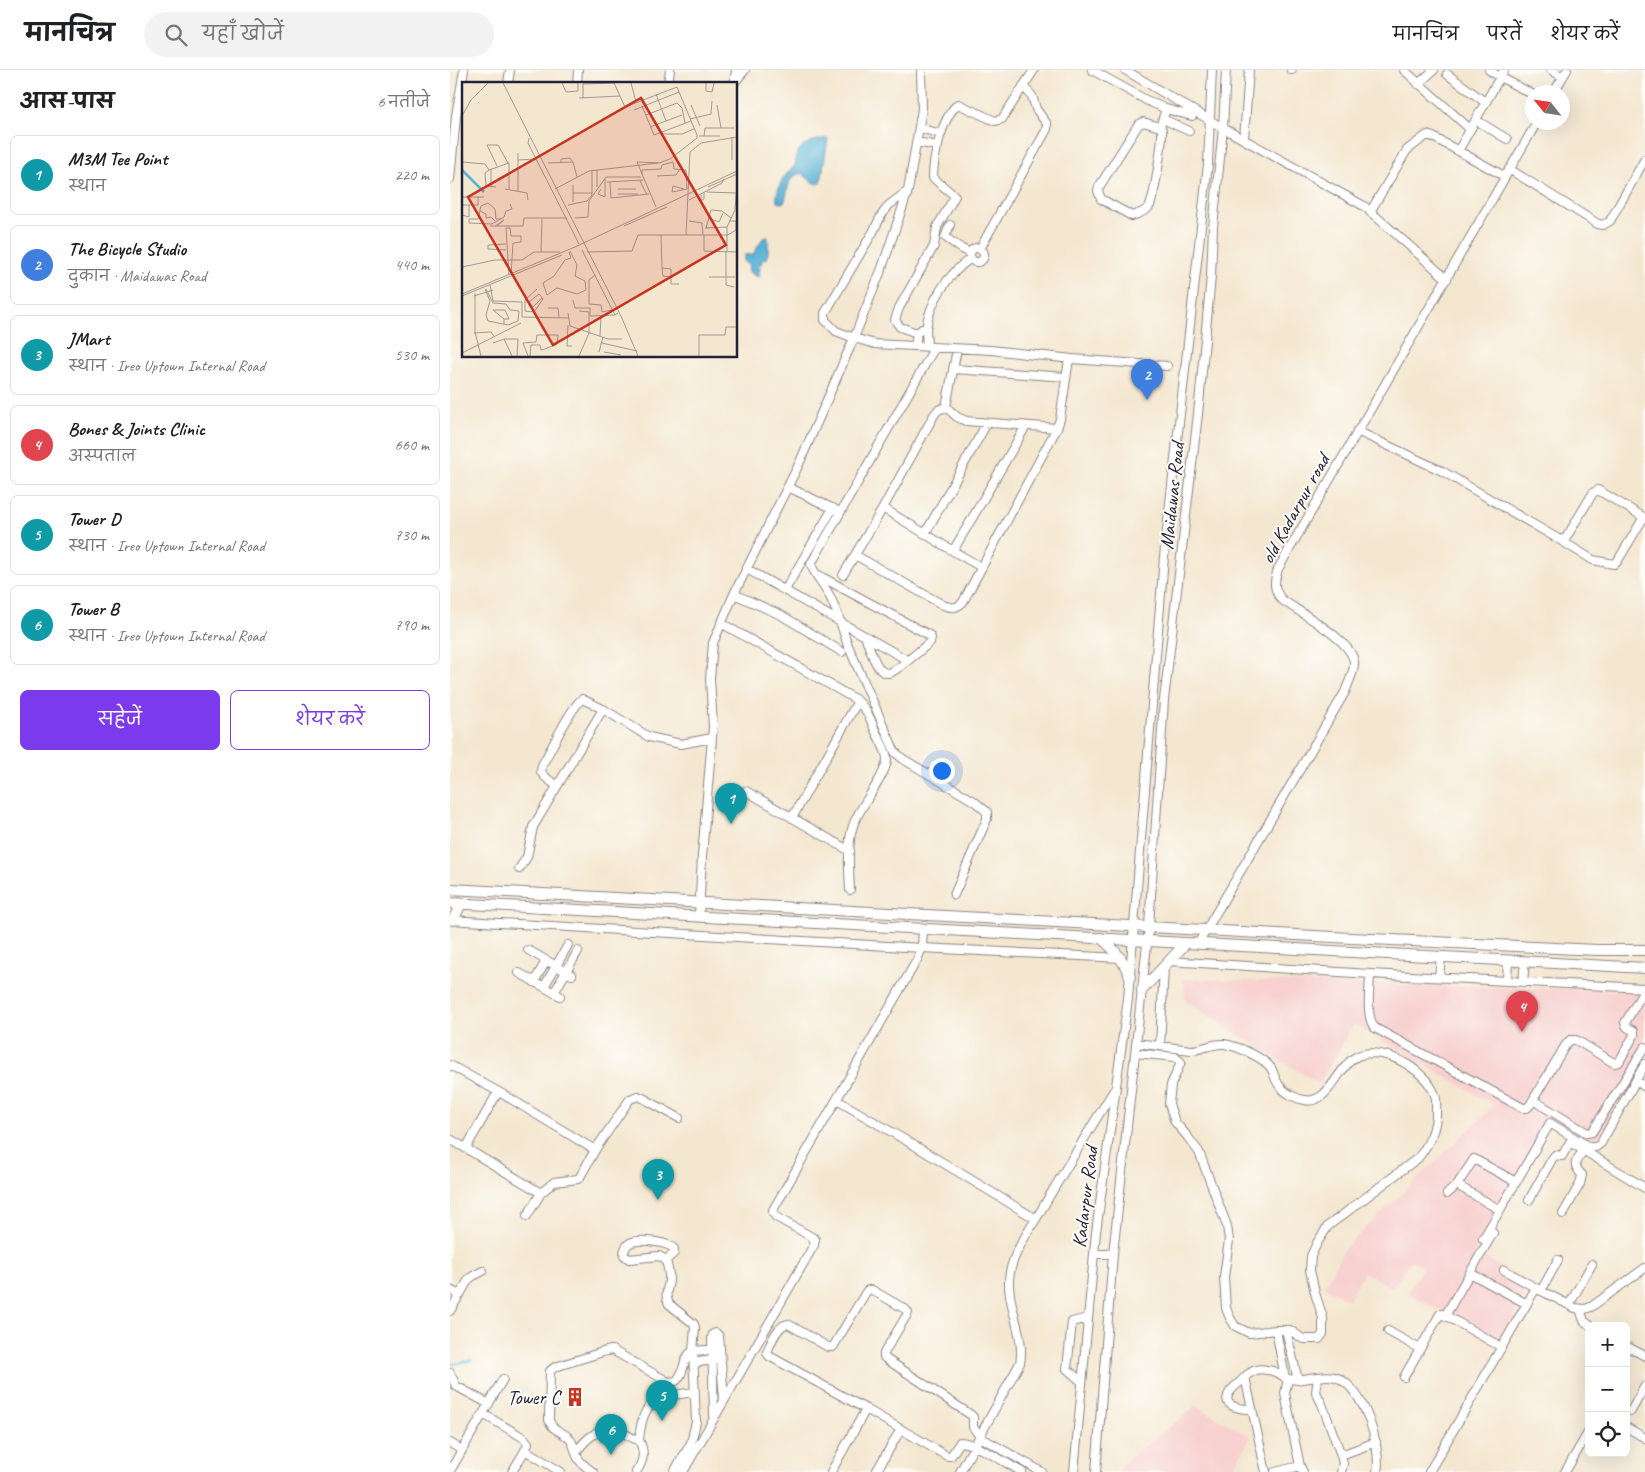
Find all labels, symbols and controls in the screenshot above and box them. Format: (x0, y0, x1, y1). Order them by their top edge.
search box (144, 12, 494, 57)
text: मानचित्र (25, 18, 114, 48)
icon: search (162, 21, 190, 49)
text: यहाँ खोजें (202, 22, 284, 46)
text: मानचित्र (1393, 23, 1459, 45)
text: परतें (1487, 23, 1522, 45)
text: शेयर करें (1550, 23, 1620, 45)
inset map (462, 82, 738, 358)
north arrow (1525, 85, 1570, 130)
text: आस-पास (20, 88, 114, 114)
text: 6 नतीजे (377, 92, 430, 112)
text: M3M Tee Point (68, 147, 167, 171)
text: 1 (33, 165, 41, 185)
text: 220 m (395, 165, 429, 185)
text: स्थान (68, 176, 106, 196)
text: The Bicycle Studio (68, 237, 186, 261)
text: 2 (33, 255, 41, 275)
text: 440 m (395, 255, 429, 275)
text: दुकान · Maidawas Road (68, 266, 206, 286)
text: JMart (68, 327, 109, 351)
text: 3 (33, 345, 41, 365)
text: 530 m (395, 345, 429, 365)
text: स्थान · Ireo Uptown Internal Road (68, 356, 265, 376)
pin: 2 (1131, 359, 1163, 400)
text: Bones & Joints Clinic (68, 417, 205, 441)
text: 4 (33, 435, 41, 455)
text: 660 m (395, 435, 429, 455)
street label: Maidawas Road (1154, 438, 1190, 551)
text: अस्पताल (68, 446, 136, 466)
street label: old Kadarpur road (1255, 447, 1337, 568)
text: Tower D (68, 507, 120, 531)
text: 5 (34, 525, 40, 545)
text: 730 m (395, 525, 429, 545)
text: स्थान · Ireo Uptown Internal Road (68, 536, 265, 556)
text: Tower B (68, 597, 119, 621)
text: 6 (33, 615, 41, 635)
text: 790 m (395, 615, 429, 635)
text: स्थान · Ireo Uptown Internal Road (68, 626, 265, 646)
button: सहेजें (20, 690, 220, 750)
button: शेयर करें (230, 690, 430, 750)
your location (929, 758, 955, 784)
pin: 1 (715, 783, 747, 824)
pin: 4 (1506, 991, 1538, 1032)
street label: Kadarpur Road (1066, 1142, 1104, 1249)
pin: 3 (642, 1159, 674, 1200)
map controls (1585, 1322, 1630, 1457)
button: + (1585, 1322, 1630, 1367)
button: − (1585, 1367, 1630, 1412)
pin: 5 (646, 1380, 678, 1421)
place label: Tower C (507, 1385, 562, 1410)
building icon: Tower C (564, 1386, 586, 1408)
button: locate (1585, 1412, 1630, 1457)
pin: 6 (595, 1414, 627, 1455)

